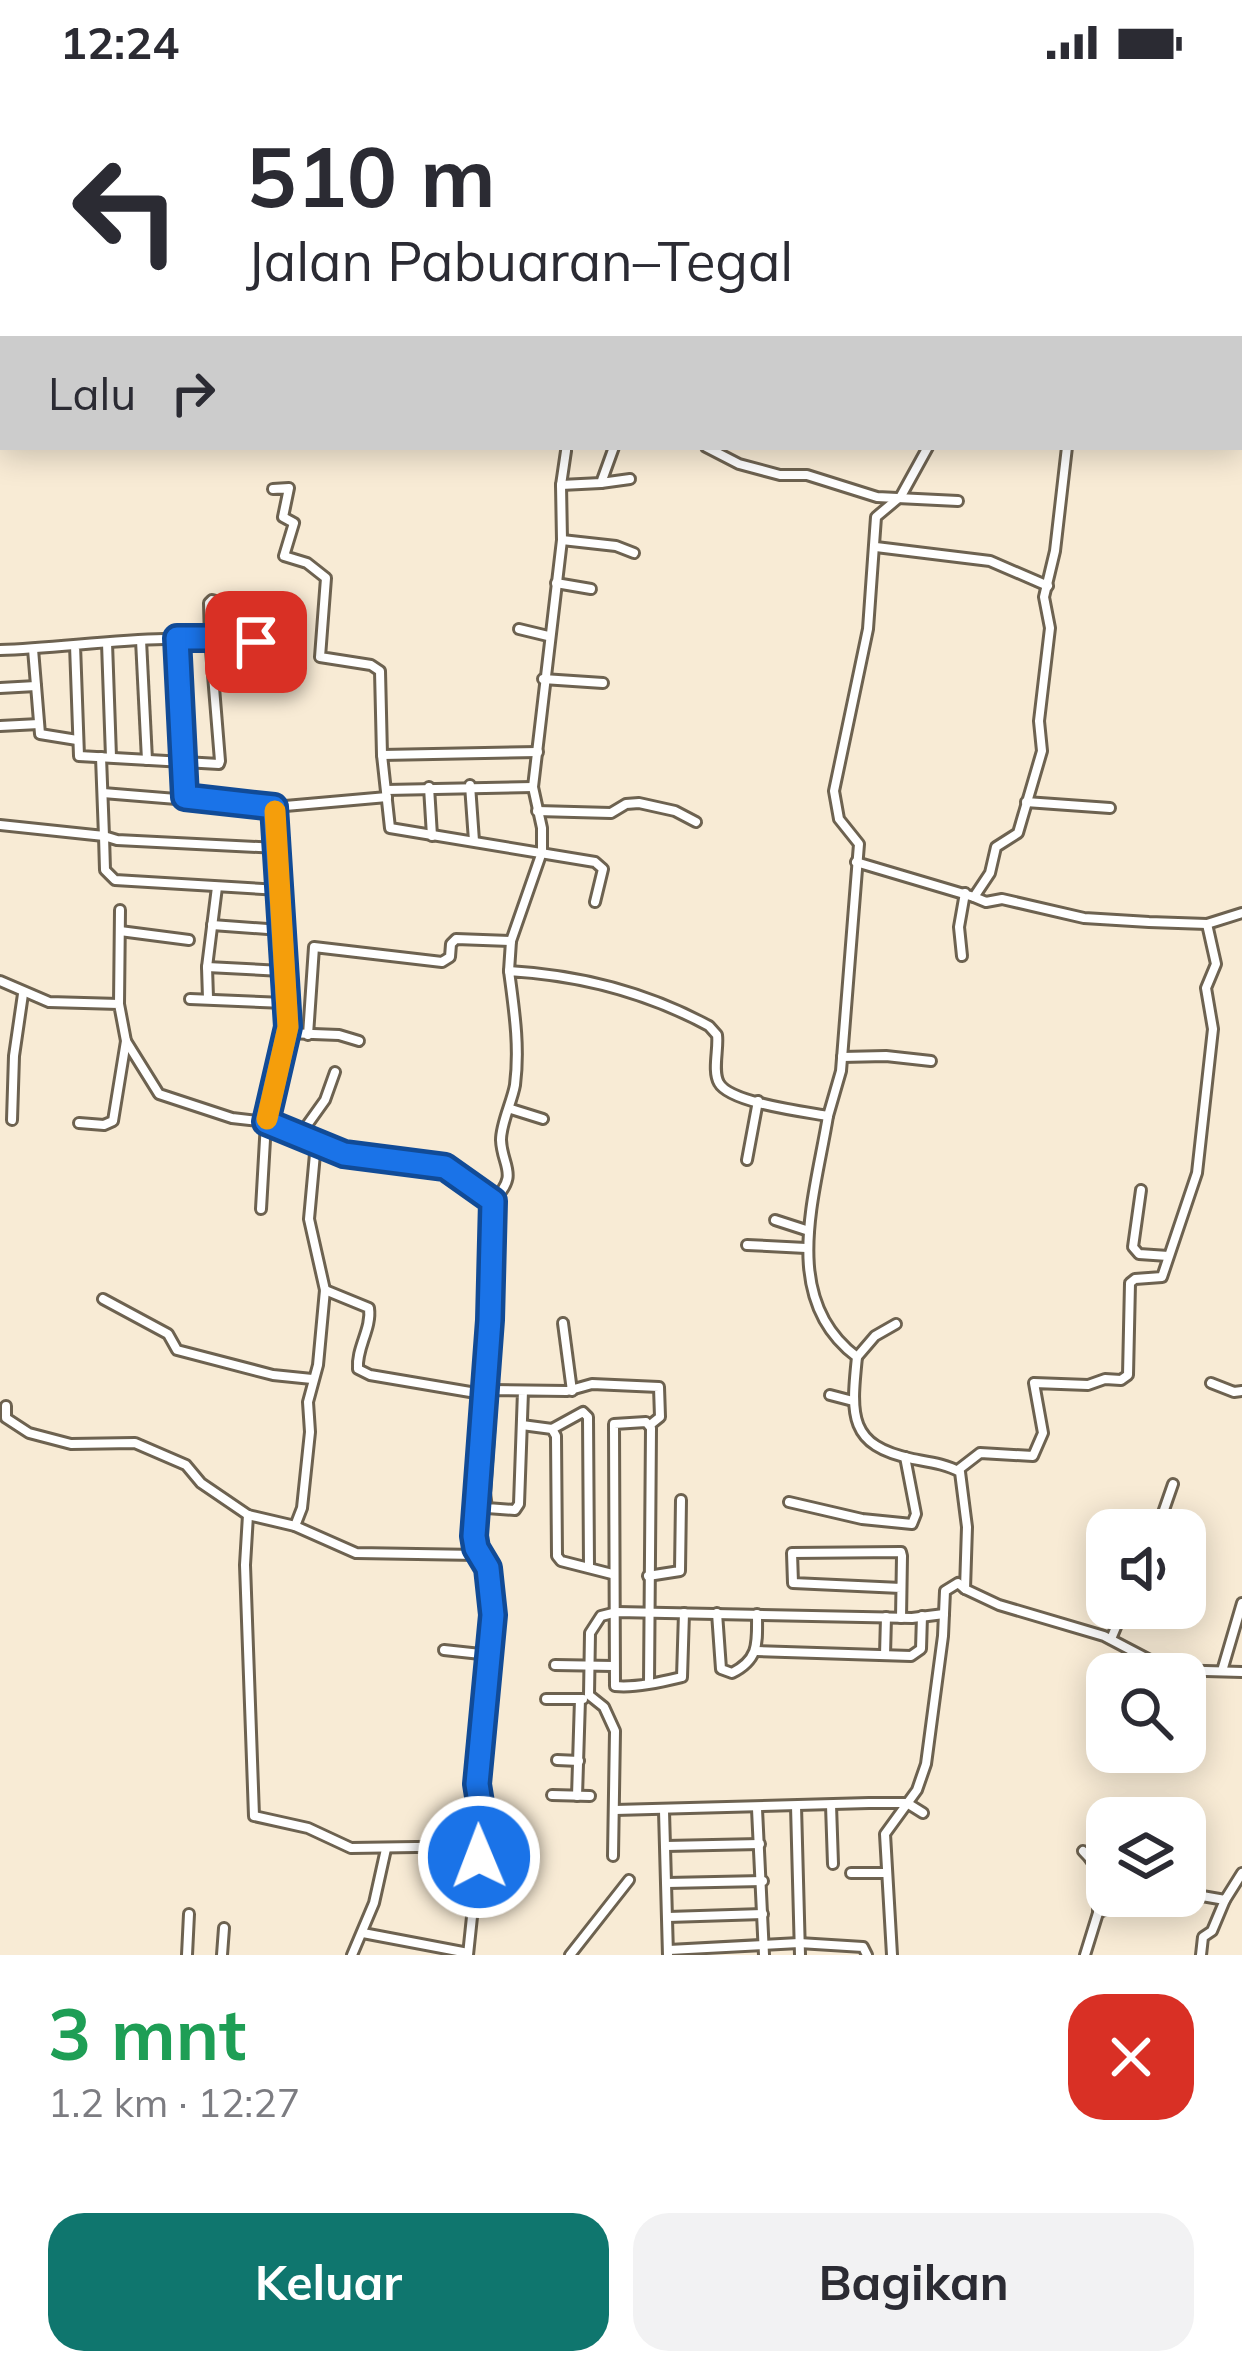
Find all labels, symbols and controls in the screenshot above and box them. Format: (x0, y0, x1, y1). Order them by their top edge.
text: 12:24 (60, 14, 179, 70)
text: 510 m (246, 123, 496, 228)
icon: left (48, 132, 204, 288)
text: Jalan Pabuaran–Tegal (246, 227, 793, 295)
icon: right (160, 360, 226, 426)
text: Lalu (48, 365, 136, 421)
pin (205, 591, 307, 693)
icon: arrive (223, 609, 289, 675)
map controls (1086, 1509, 1206, 1917)
button: sound (1086, 1509, 1206, 1629)
button: search (1086, 1653, 1206, 1773)
position arrow (416, 1794, 542, 1920)
button: layers (1086, 1797, 1206, 1917)
text: 3 mnt (48, 1988, 246, 2078)
button: close (1068, 1994, 1194, 2120)
text: 1.2 km · 12:27 (48, 2078, 300, 2127)
button: Keluar (48, 2213, 609, 2351)
button: Bagikan (633, 2213, 1194, 2351)

